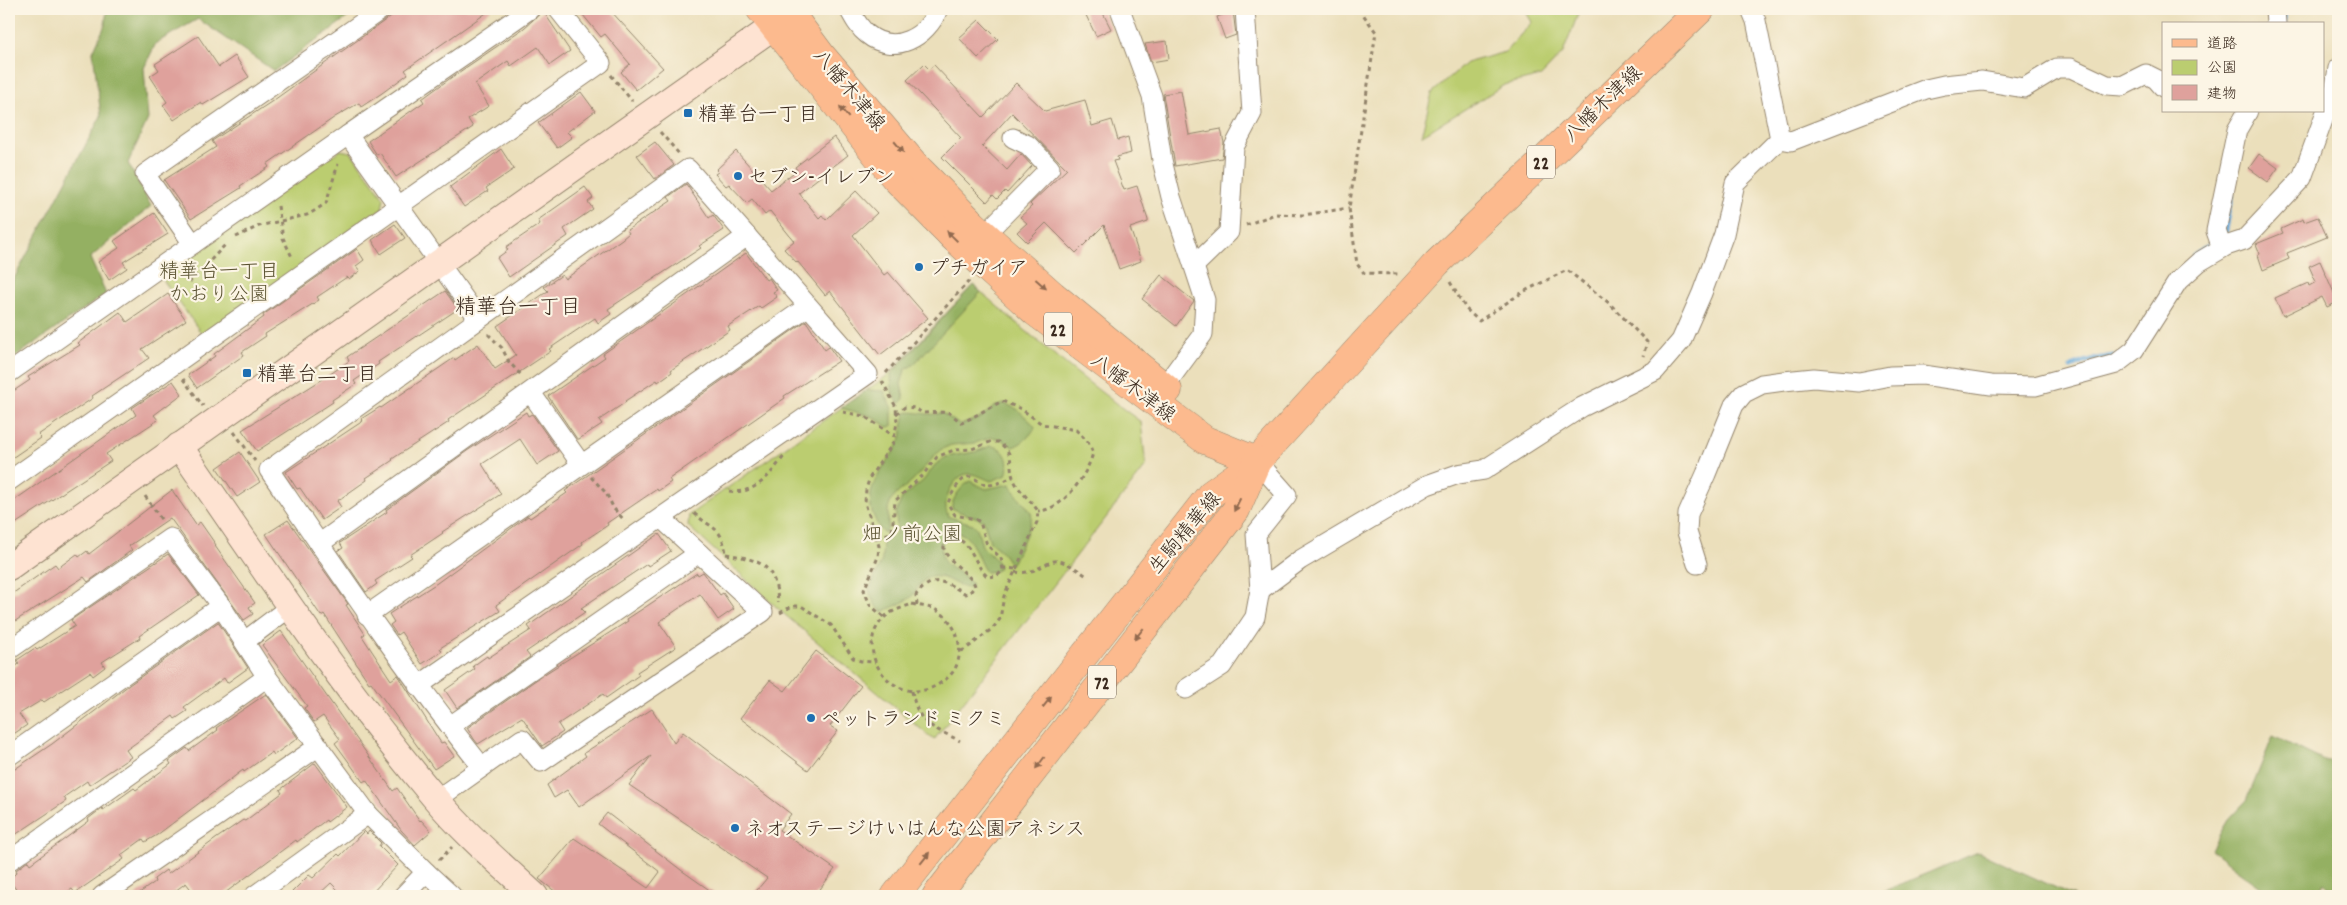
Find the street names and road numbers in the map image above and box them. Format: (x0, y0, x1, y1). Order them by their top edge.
street label: 八幡木津線 (805, 44, 891, 138)
street label: 八幡木津線 (1558, 60, 1650, 150)
road number: 22 (1527, 146, 1555, 178)
road number: 22 (1044, 312, 1072, 346)
street label: 八幡木津線 (1084, 348, 1181, 431)
street label: 生駒精華線 (1143, 487, 1229, 581)
road number: 72 (1088, 666, 1116, 699)

